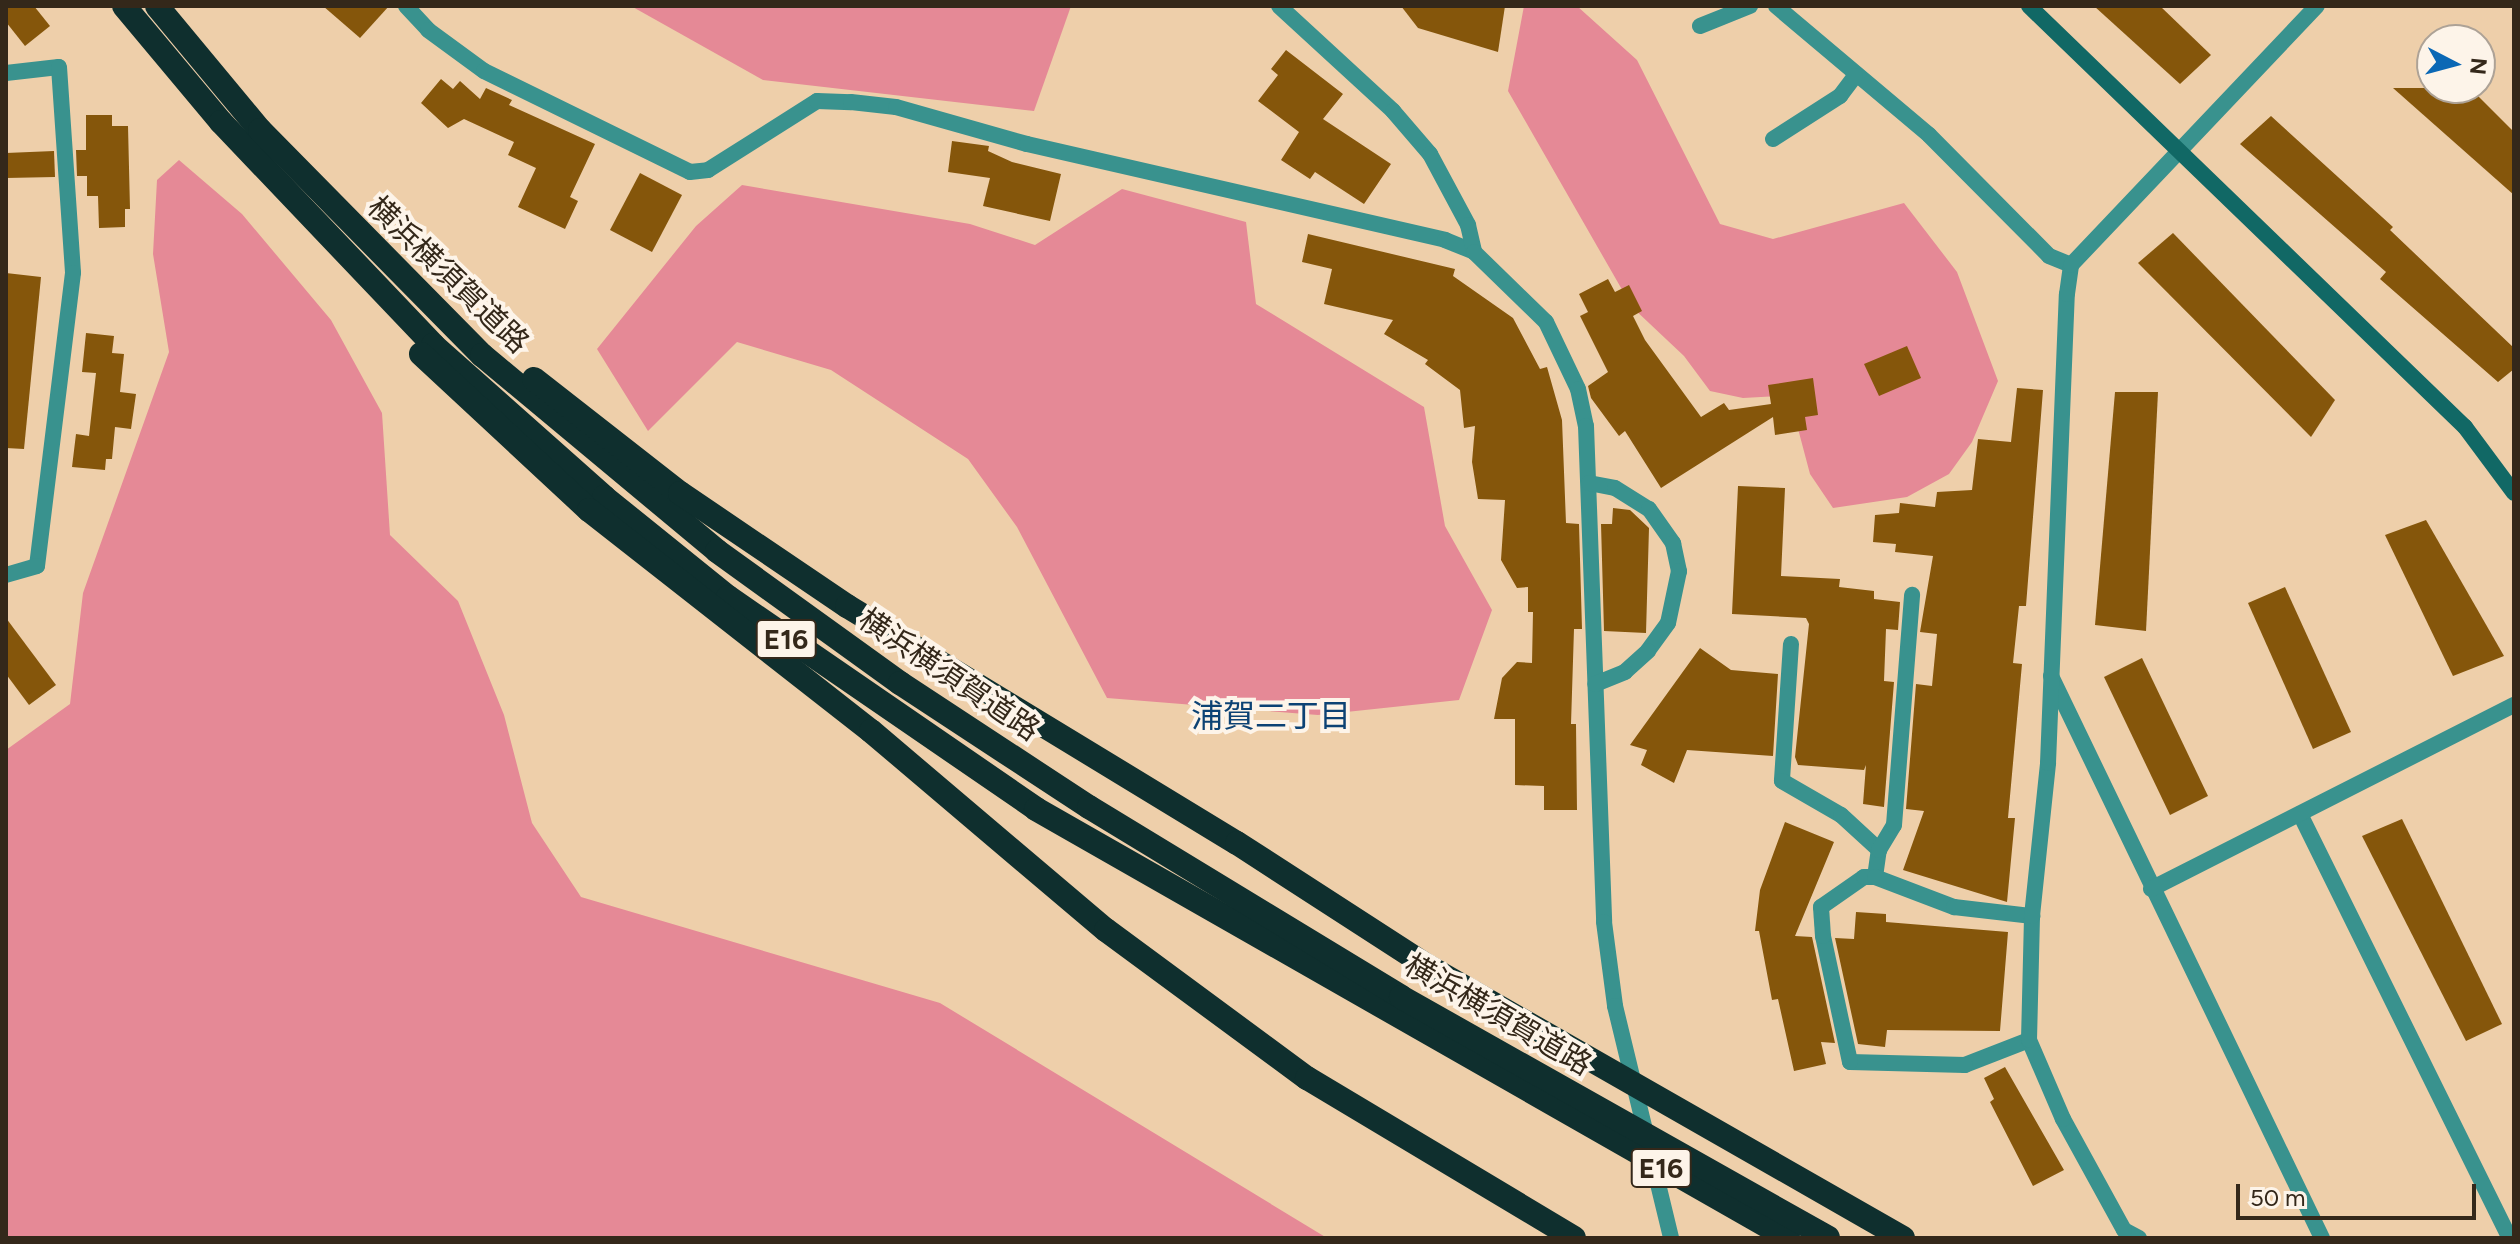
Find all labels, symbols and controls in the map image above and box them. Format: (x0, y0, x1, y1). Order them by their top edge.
north arrow (2416, 24, 2496, 104)
text: N (2464, 56, 2493, 76)
street label: 横浜横須賀道路 (360, 189, 536, 361)
street label: 横浜横須賀道路 (852, 601, 1046, 749)
road number: E16 (754, 615, 818, 663)
district label: 浦賀二丁目 (1191, 697, 1351, 735)
street label: 横浜横須賀道路 (1398, 947, 1598, 1083)
road number: E16 (1629, 1144, 1693, 1192)
scale bar (2240, 1168, 2480, 1218)
text: 50 m (2250, 1183, 2306, 1212)

